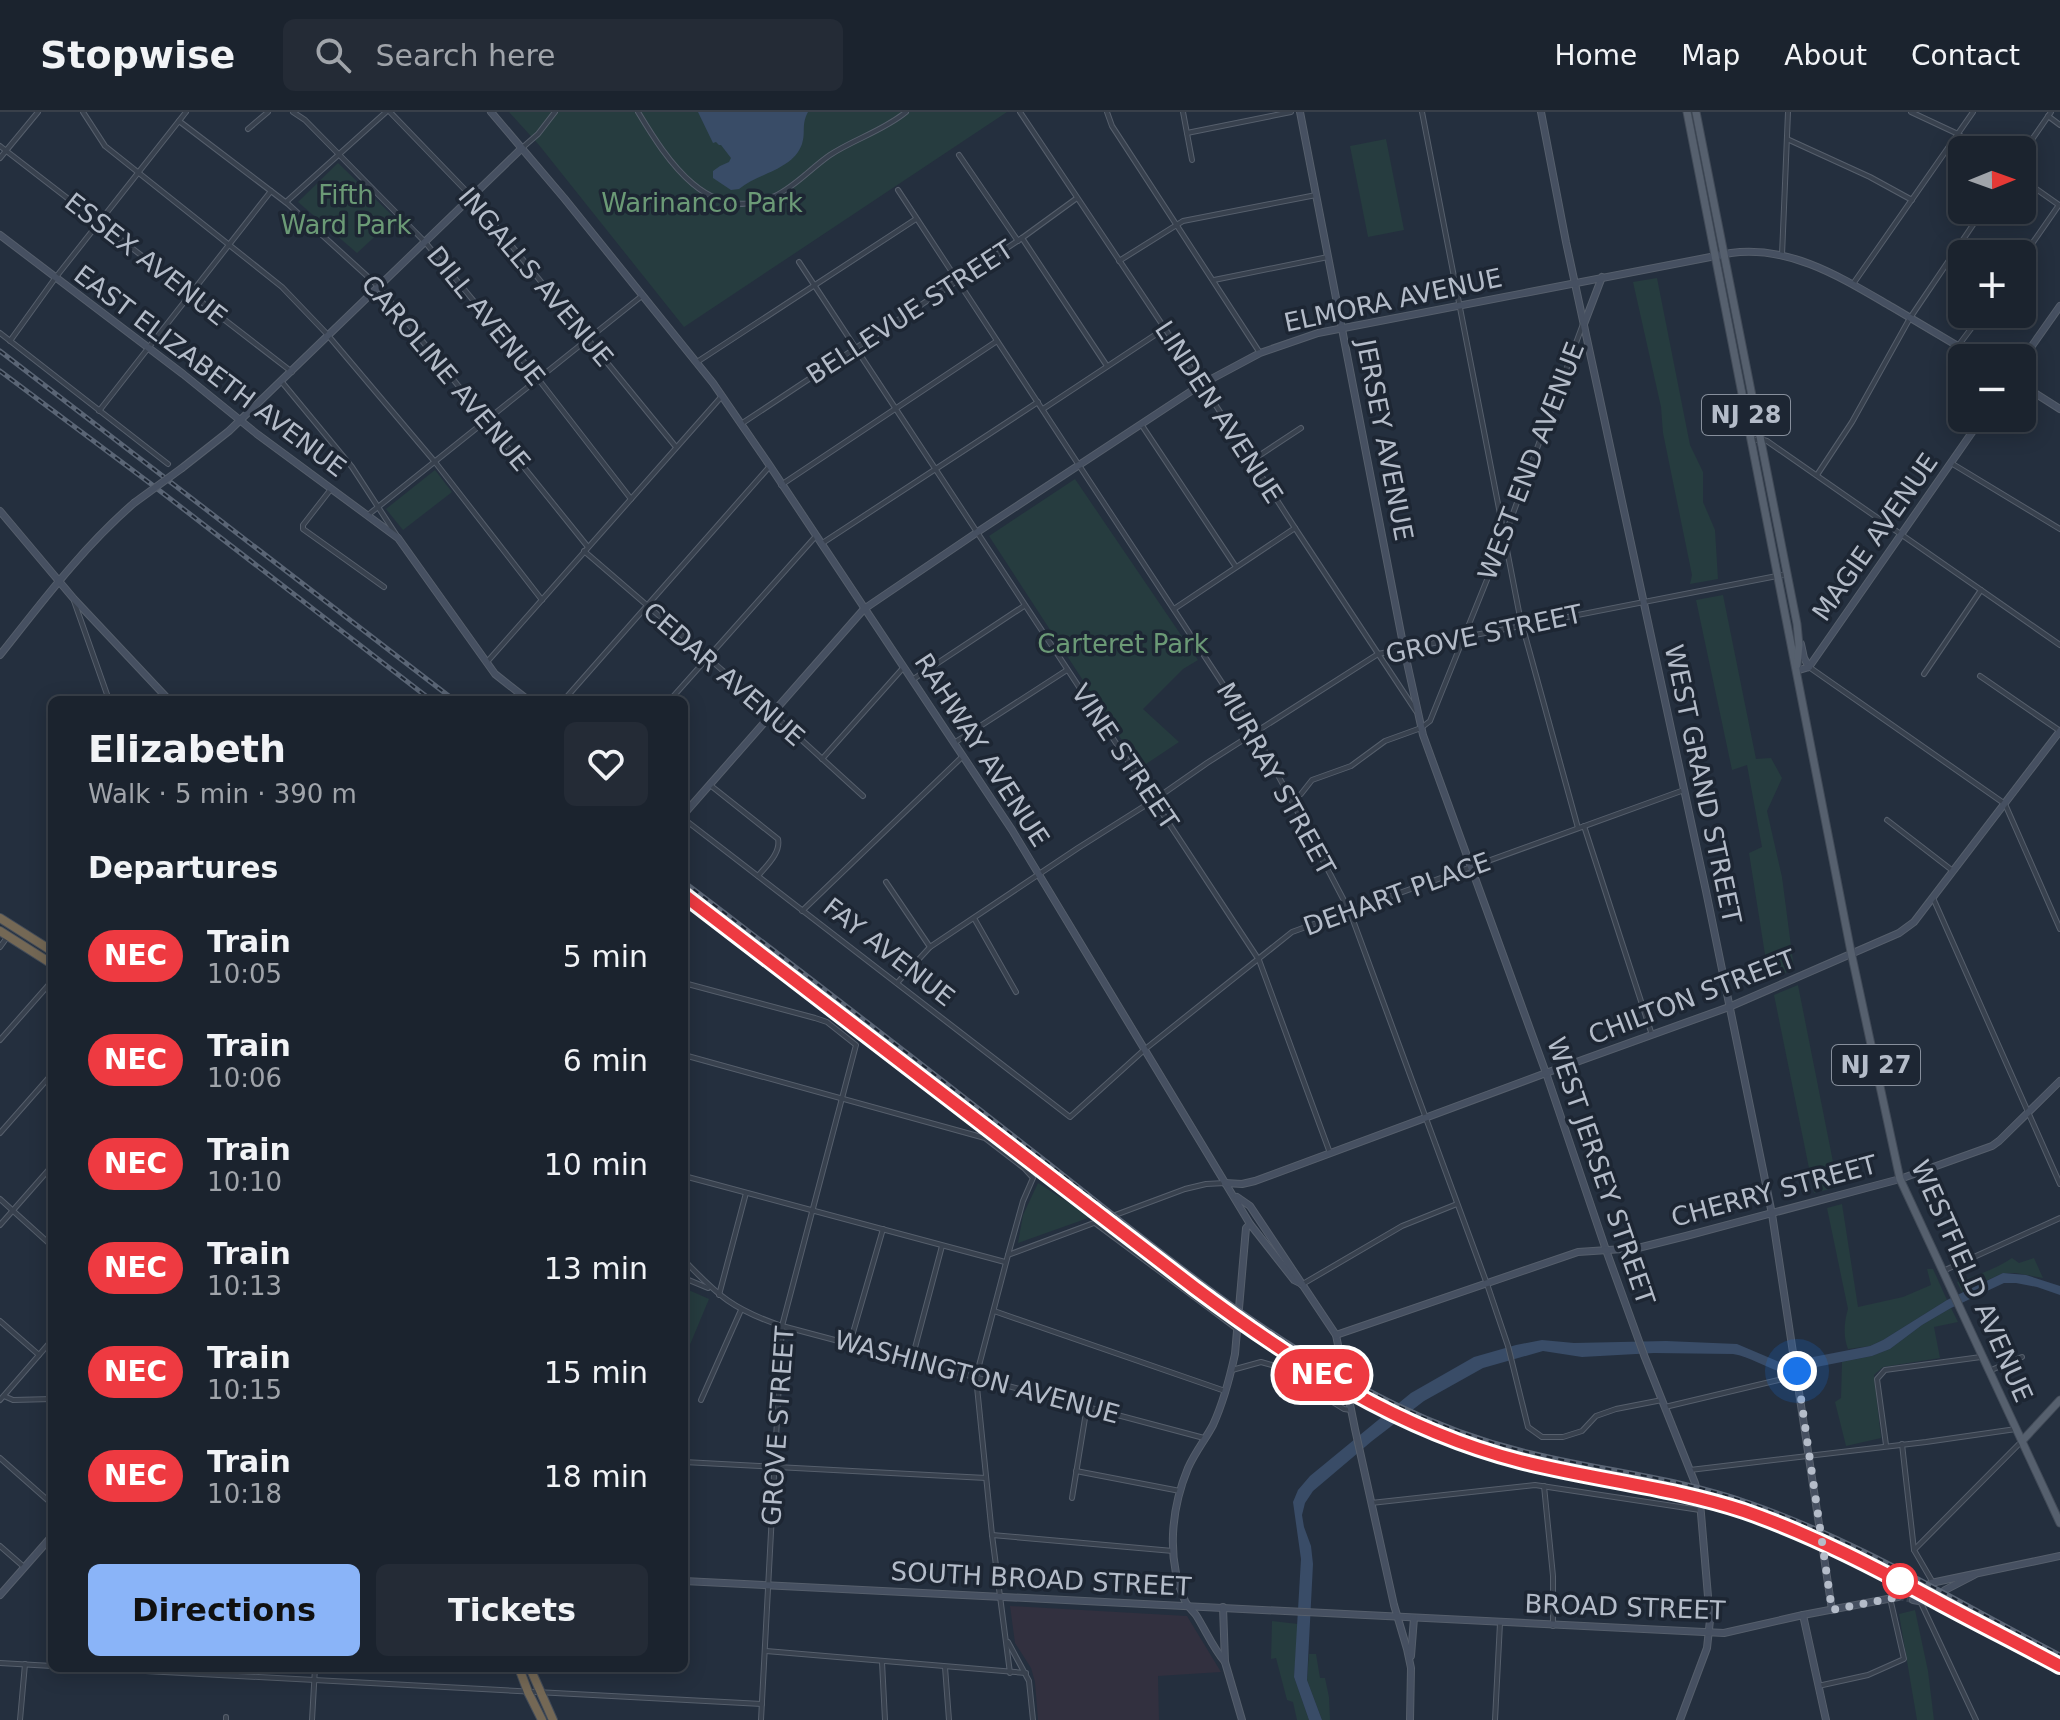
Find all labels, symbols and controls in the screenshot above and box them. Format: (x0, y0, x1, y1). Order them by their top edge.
search box (283, 19, 843, 91)
text: Stopwise (40, 33, 235, 77)
icon: search (311, 33, 355, 77)
text: Search here (375, 38, 556, 73)
text: Home (1554, 39, 1637, 72)
text: Map (1681, 39, 1740, 72)
text: About (1784, 39, 1867, 72)
text: Contact (1911, 39, 2020, 72)
north arrow (1948, 136, 2036, 224)
map controls (1948, 136, 2036, 432)
park label: Fifth Ward Park (280, 180, 412, 240)
street label: INGALLS AVENUE (453, 182, 619, 372)
street label: ESSEX AVENUE (59, 186, 233, 332)
park label: Warinanco Park (601, 188, 803, 218)
street label: BELLEVUE STREET (801, 234, 1019, 390)
street label: DILL AVENUE (421, 240, 551, 392)
button: + (1948, 240, 2036, 328)
street label: EAST ELIZABETH AVENUE (68, 259, 352, 483)
street label: ELMORA AVENUE (1281, 262, 1505, 338)
street label: CAROLINE AVENUE (355, 269, 537, 477)
street label: LINDEN AVENUE (1149, 315, 1289, 509)
street label: JERSEY AVENUE (1350, 335, 1419, 543)
street label: WEST END AVENUE (1472, 338, 1590, 584)
button: − (1948, 344, 2036, 432)
road number: NJ 28 (1702, 395, 1790, 435)
street label: MAGIE AVENUE (1806, 447, 1944, 627)
street label: CEDAR AVENUE (637, 596, 811, 752)
street label: GROVE STREET (1383, 599, 1585, 669)
park label: Carteret Park (1037, 629, 1209, 659)
street label: WEST GRAND STREET (1659, 642, 1747, 926)
street label: RAHWAY AVENUE (908, 648, 1056, 852)
street label: MURRAY STREET (1211, 677, 1341, 881)
street label: VINE STREET (1065, 679, 1185, 835)
button: heart (564, 722, 648, 806)
text: Elizabeth (88, 727, 286, 771)
text: Walk · 5 min · 390 m (88, 779, 357, 809)
street label: DEHART PLACE (1299, 846, 1495, 942)
text: Departures (88, 850, 278, 885)
street label: FAY AVENUE (818, 892, 960, 1012)
text: Train (207, 924, 291, 959)
text: NEC (104, 939, 167, 972)
text: 5 min (563, 939, 648, 974)
street label: CHILTON STREET (1584, 944, 1800, 1050)
text: 10:05 (207, 959, 282, 989)
text: Train (207, 1028, 291, 1063)
street label: WEST JERSEY STREET (1541, 1033, 1661, 1309)
text: NEC (104, 1043, 167, 1076)
text: 6 min (563, 1043, 648, 1078)
road number: NJ 27 (1832, 1045, 1920, 1085)
text: 10:06 (207, 1063, 282, 1093)
text: Train (207, 1132, 291, 1167)
text: NEC (104, 1147, 167, 1180)
text: 10 min (544, 1147, 648, 1182)
street label: CHERRY STREET (1668, 1149, 1880, 1233)
street label: WESTFIELD AVENUE (1905, 1155, 2039, 1407)
text: 10:10 (207, 1167, 282, 1197)
text: Train (207, 1236, 291, 1271)
text: NEC (104, 1251, 167, 1284)
text: 13 min (544, 1251, 648, 1286)
text: 10:13 (207, 1271, 282, 1301)
street label: WASHINGTON AVENUE (831, 1324, 1123, 1430)
street label: GROVE STREET (756, 1325, 800, 1527)
text: Train (207, 1340, 291, 1375)
line badge: NEC (1276, 1349, 1368, 1401)
your location (1777, 1351, 1817, 1391)
text: NEC (104, 1355, 167, 1388)
text: 15 min (544, 1355, 648, 1390)
text: NEC (1290, 1358, 1354, 1391)
text: 10:15 (207, 1375, 282, 1405)
text: Train (207, 1444, 291, 1479)
text: NEC (104, 1459, 167, 1492)
text: 18 min (544, 1459, 648, 1494)
text: 10:18 (207, 1479, 282, 1509)
street label: SOUTH BROAD STREET (890, 1556, 1192, 1602)
button: Directions (88, 1564, 360, 1656)
button: Tickets (376, 1564, 648, 1656)
unlabelled marker (1883, 1564, 1917, 1598)
street label: BROAD STREET (1524, 1588, 1726, 1626)

